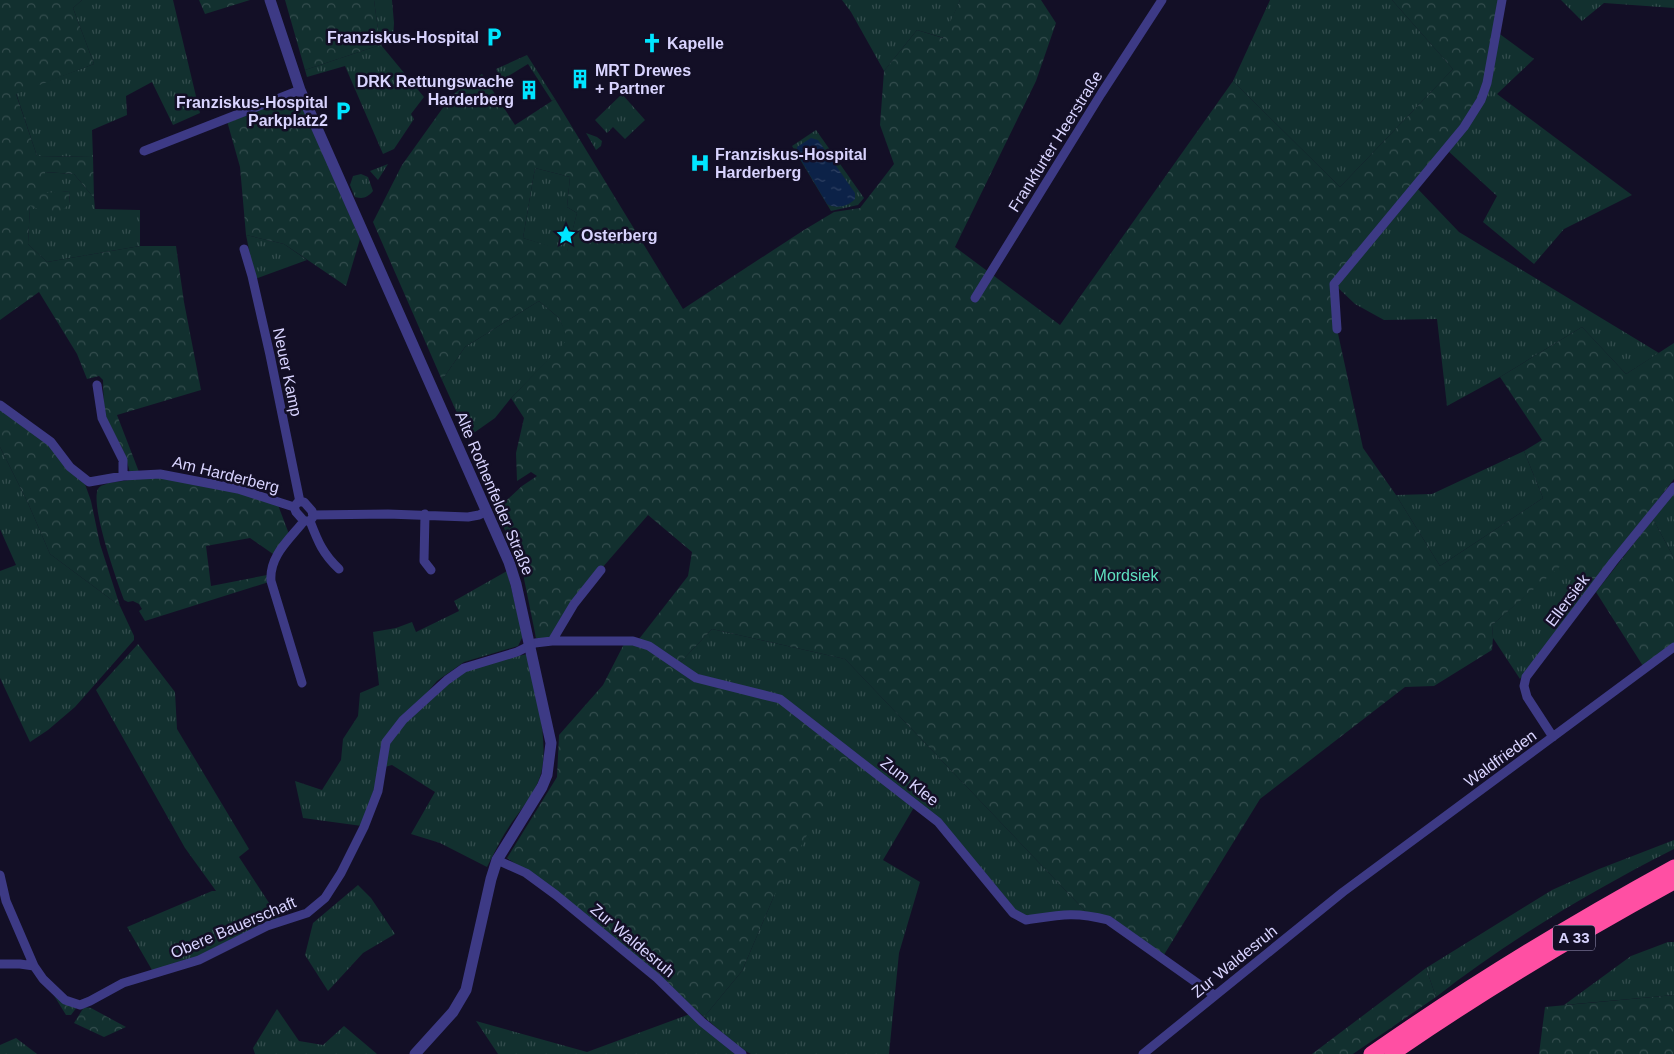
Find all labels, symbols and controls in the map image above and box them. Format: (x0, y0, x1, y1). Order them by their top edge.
parking icon: Franziskus-Hospital (483, 26, 505, 48)
place label: Franziskus-Hospital (327, 29, 479, 46)
church icon: Kapelle (641, 32, 663, 54)
place label: Kapelle (667, 35, 724, 52)
place label: MRT Drewes + Partner (595, 62, 691, 97)
building icon: MRT Drewes + Partner (569, 68, 591, 90)
street label: Frankfurter Heerstraße (1005, 68, 1106, 215)
place label: DRK Rettungswache Harderberg (357, 73, 514, 108)
building icon: DRK Rettungswache Harderberg (518, 79, 540, 101)
place label: Franziskus-Hospital Parkplatz2 (176, 94, 328, 129)
parking icon: Franziskus-Hospital Parkplatz2 (332, 100, 354, 122)
place label: Franziskus-Hospital Harderberg (715, 146, 867, 181)
hospital icon: Franziskus-Hospital Harderberg (689, 152, 711, 174)
place icon: Osterberg (555, 224, 577, 246)
place label: Osterberg (581, 227, 657, 244)
street label: Neuer Kamp (270, 326, 305, 418)
street label: Alte Rothenfelder Straße (452, 409, 537, 578)
street label: Am Harderberg (171, 453, 281, 496)
park label: Mordsiek (1094, 567, 1159, 584)
street label: Ellersiek (1542, 570, 1593, 630)
street label: Waldfrieden (1461, 727, 1540, 790)
street label: Zum Klee (877, 754, 942, 809)
street label: Obere Bauerschaft (168, 893, 299, 962)
street label: Zur Waldesruh (587, 900, 678, 980)
street label: Zur Waldesruh (1188, 922, 1280, 1001)
road number: A 33 (1553, 926, 1595, 950)

